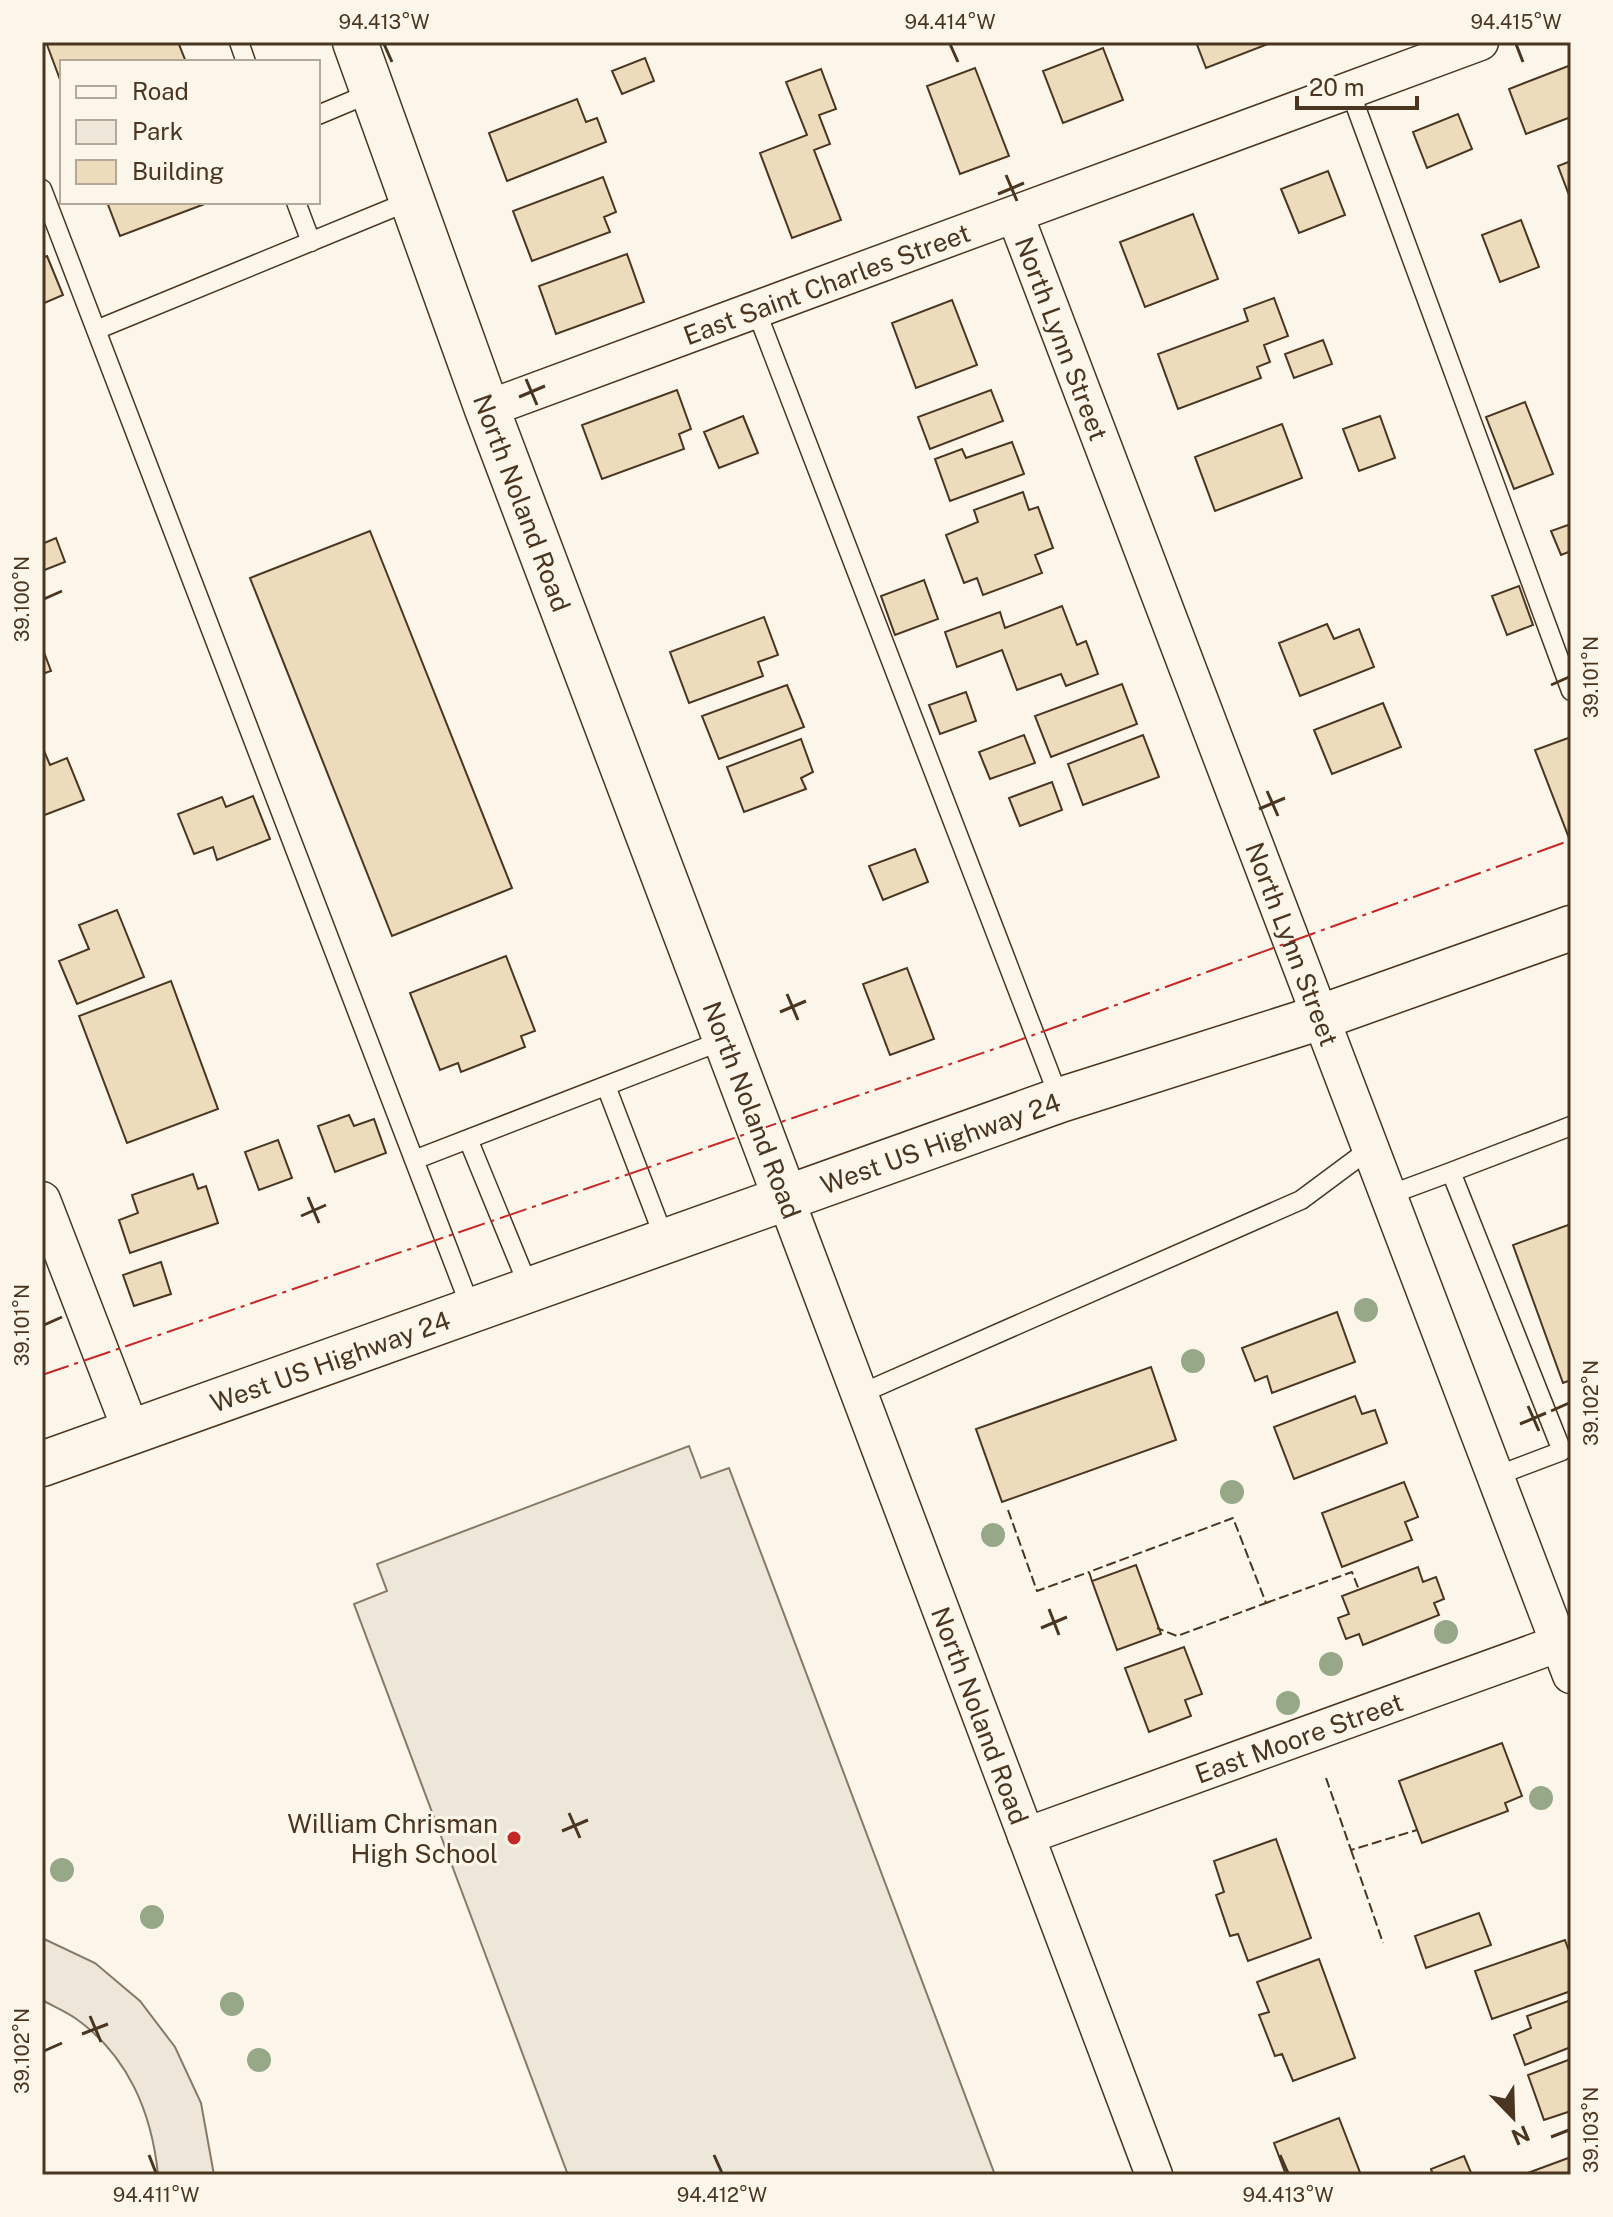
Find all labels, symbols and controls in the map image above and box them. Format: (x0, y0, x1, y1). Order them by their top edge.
text: 94.413°W (338, 10, 430, 34)
text: 94.414°W (904, 10, 996, 34)
text: 94.415°W (1470, 10, 1562, 34)
legend (60, 60, 320, 204)
scale bar (1297, 60, 1417, 110)
text: 20 m (1309, 73, 1365, 101)
text: Road (132, 77, 189, 105)
text: Park (132, 117, 183, 145)
text: Building (132, 157, 224, 185)
street label: East Saint Charles Street (679, 216, 974, 351)
street label: North Lynn Street (1009, 232, 1115, 445)
street label: North Noland Road (467, 390, 578, 616)
text: 39.100°N (10, 556, 34, 642)
text: 39.101°N (1579, 636, 1603, 718)
street label: North Lynn Street (1240, 838, 1345, 1050)
street label: North Noland Road (696, 997, 808, 1223)
street label: West US Highway 24 (816, 1086, 1064, 1200)
text: 39.101°N (10, 1284, 34, 1366)
street label: West US Highway 24 (206, 1304, 454, 1418)
text: 39.102°N (1579, 1360, 1603, 1446)
street label: North Noland Road (925, 1602, 1036, 1828)
street label: East Moore Street (1191, 1686, 1407, 1789)
place label: William Chrisman High School (287, 1808, 498, 1869)
marker: William Chrisman High School (505, 1829, 523, 1847)
text: 39.102°N (10, 2008, 34, 2094)
north arrow (1473, 2077, 1553, 2157)
text: 39.103°N (1579, 2087, 1603, 2173)
text: N (1508, 2120, 1534, 2151)
text: 94.411°W (113, 2183, 199, 2207)
text: 94.412°W (677, 2183, 767, 2207)
text: 94.413°W (1242, 2183, 1334, 2207)

